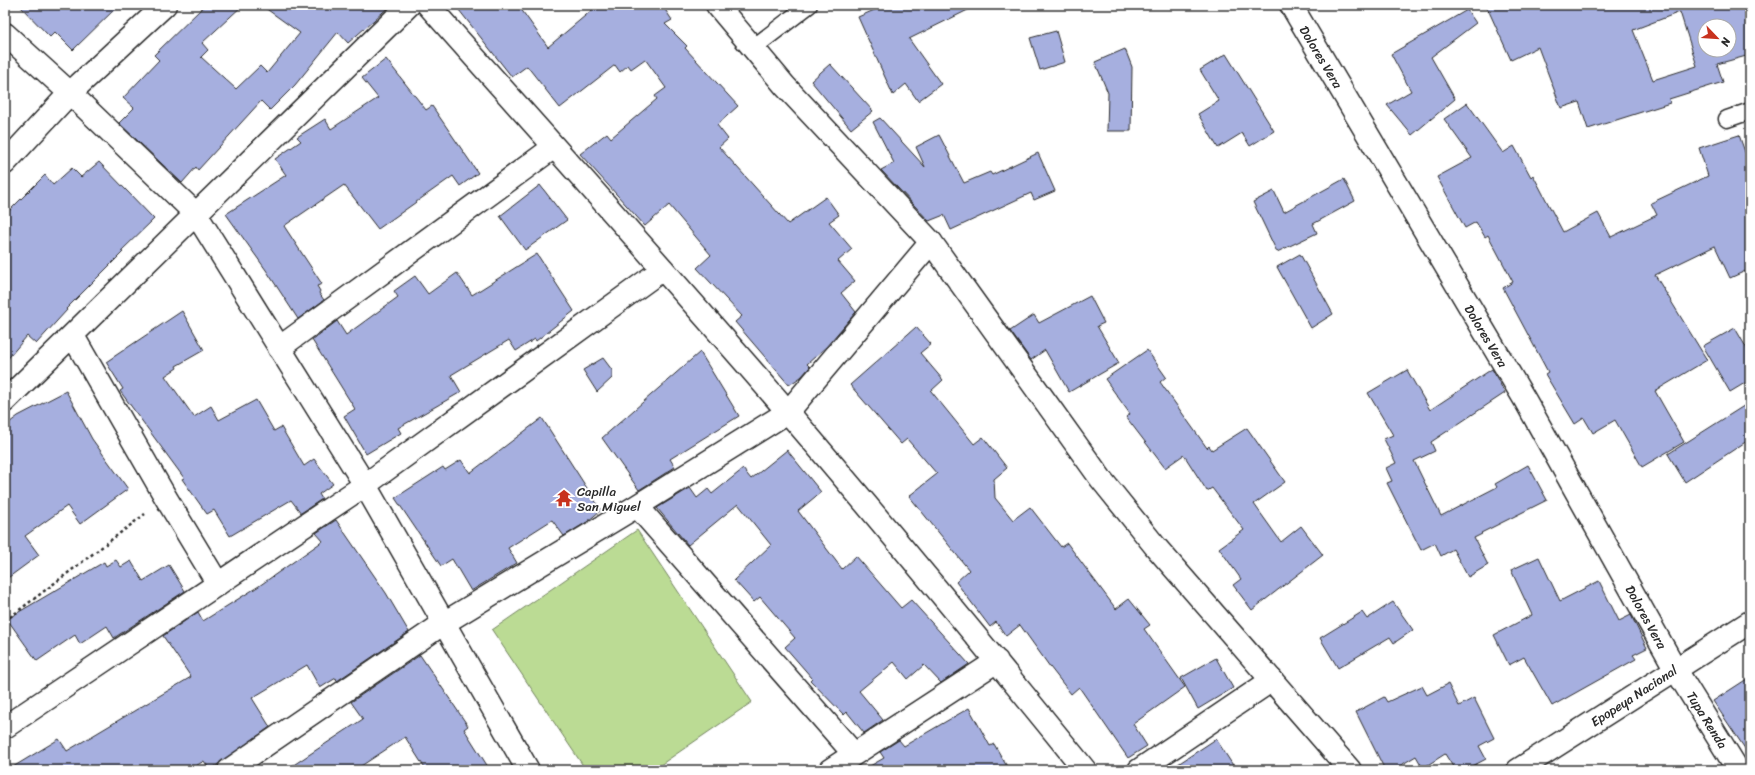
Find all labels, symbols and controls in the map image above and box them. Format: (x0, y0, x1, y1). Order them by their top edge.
north arrow (1697, 18, 1737, 58)
street label: Dolores Vera (1293, 21, 1349, 93)
text: N (1715, 34, 1736, 50)
street label: Dolores Vera (1458, 300, 1514, 372)
place label: Capilla San Miguel (577, 480, 641, 518)
temple icon: Capilla San Miguel (554, 488, 574, 508)
street label: Dolores Vera (1619, 581, 1673, 654)
street label: Epopeya Nacional (1586, 659, 1682, 733)
street label: Tupa Renda (1680, 687, 1734, 754)

